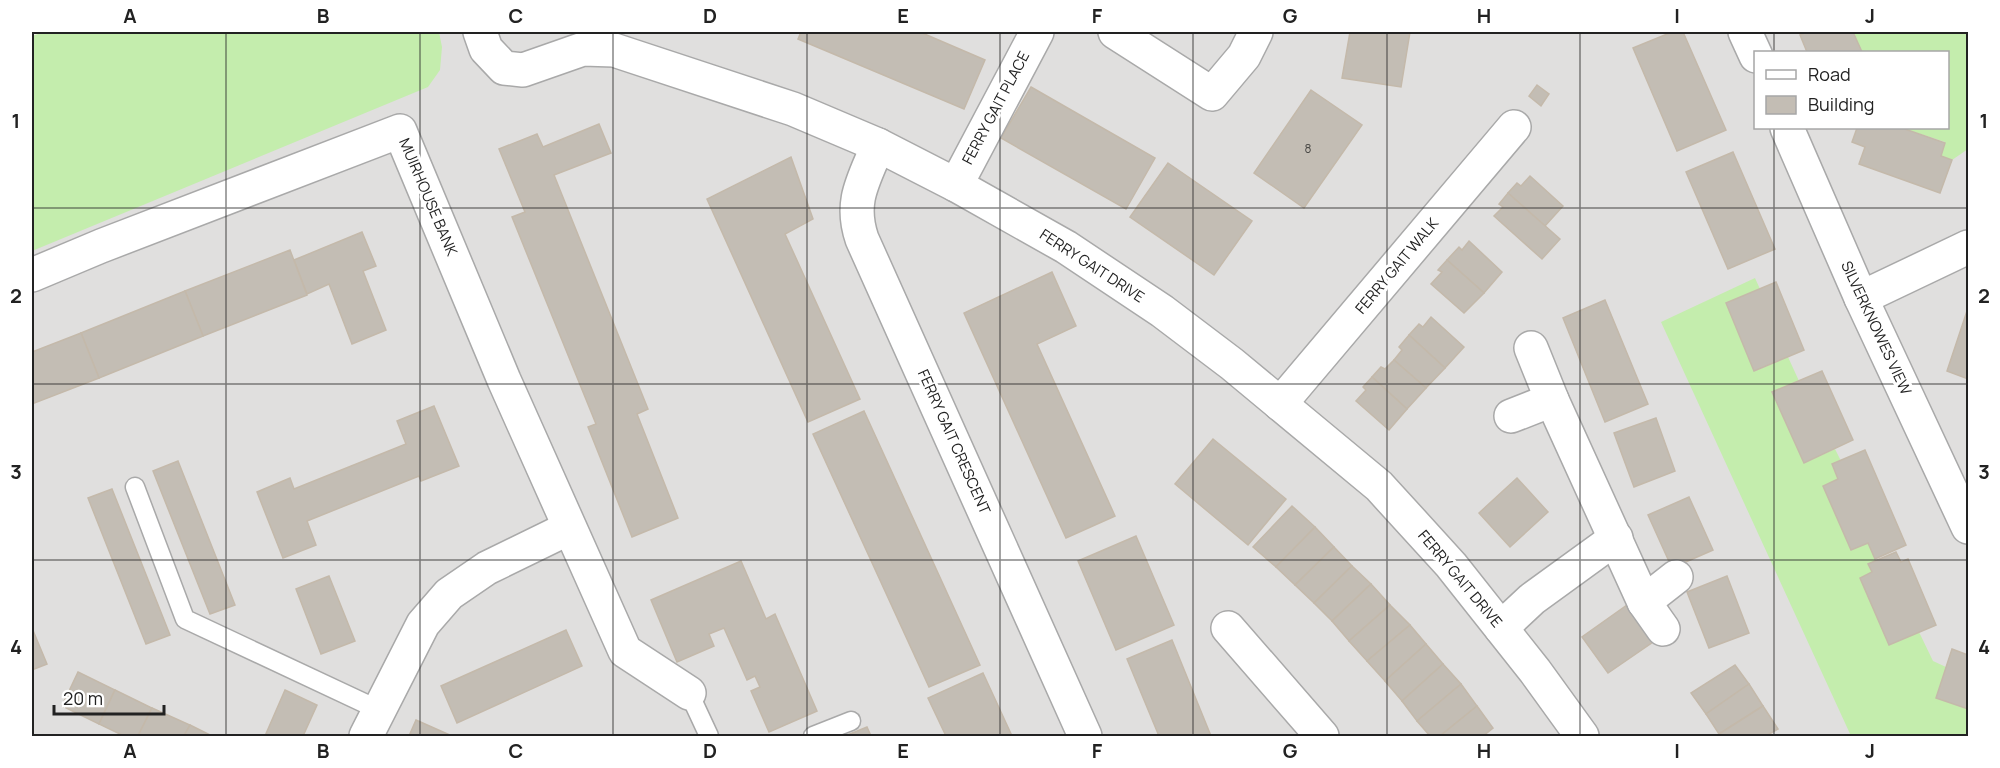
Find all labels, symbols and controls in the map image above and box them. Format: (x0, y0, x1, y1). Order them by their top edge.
text: A (123, 2, 137, 29)
text: B (317, 2, 330, 29)
text: C (509, 2, 523, 29)
text: D (703, 2, 717, 29)
text: E (897, 2, 909, 29)
text: F (1092, 2, 1103, 29)
text: G (1283, 2, 1298, 29)
text: H (1477, 2, 1491, 29)
text: I (1674, 2, 1680, 29)
text: J (1865, 2, 1875, 29)
street label: FERRY GAIT PLACE (957, 47, 1034, 168)
legend (1754, 51, 1949, 129)
text: Road (1808, 62, 1851, 86)
text: Building (1808, 92, 1874, 116)
text: 1 (12, 107, 20, 134)
text: 1 (1980, 107, 1988, 134)
street label: MUIRHOUSE BANK (394, 135, 463, 259)
house number: 8 (1305, 140, 1312, 157)
street label: FERRY GAIT WALK (1350, 213, 1443, 318)
street label: FERRY GAIT DRIVE (1036, 224, 1149, 307)
street label: SILVERKNOWES VIEW (1836, 257, 1917, 398)
text: 2 (10, 282, 22, 309)
text: 2 (1978, 282, 1990, 309)
street label: FERRY GAIT CRESCENT (913, 366, 996, 518)
text: 3 (10, 458, 22, 485)
text: 3 (1978, 458, 1990, 485)
street label: FERRY GAIT DRIVE (1413, 526, 1507, 632)
text: 4 (10, 633, 22, 660)
text: 4 (1978, 633, 1990, 660)
scale bar (54, 678, 164, 716)
text: 20 m (63, 686, 103, 710)
text: A (123, 737, 137, 764)
text: B (317, 737, 330, 764)
text: C (509, 737, 523, 764)
text: D (703, 737, 717, 764)
text: E (897, 737, 909, 764)
text: F (1092, 737, 1103, 764)
text: G (1283, 737, 1298, 764)
text: H (1477, 737, 1491, 764)
text: I (1674, 737, 1680, 764)
text: J (1865, 737, 1875, 764)

